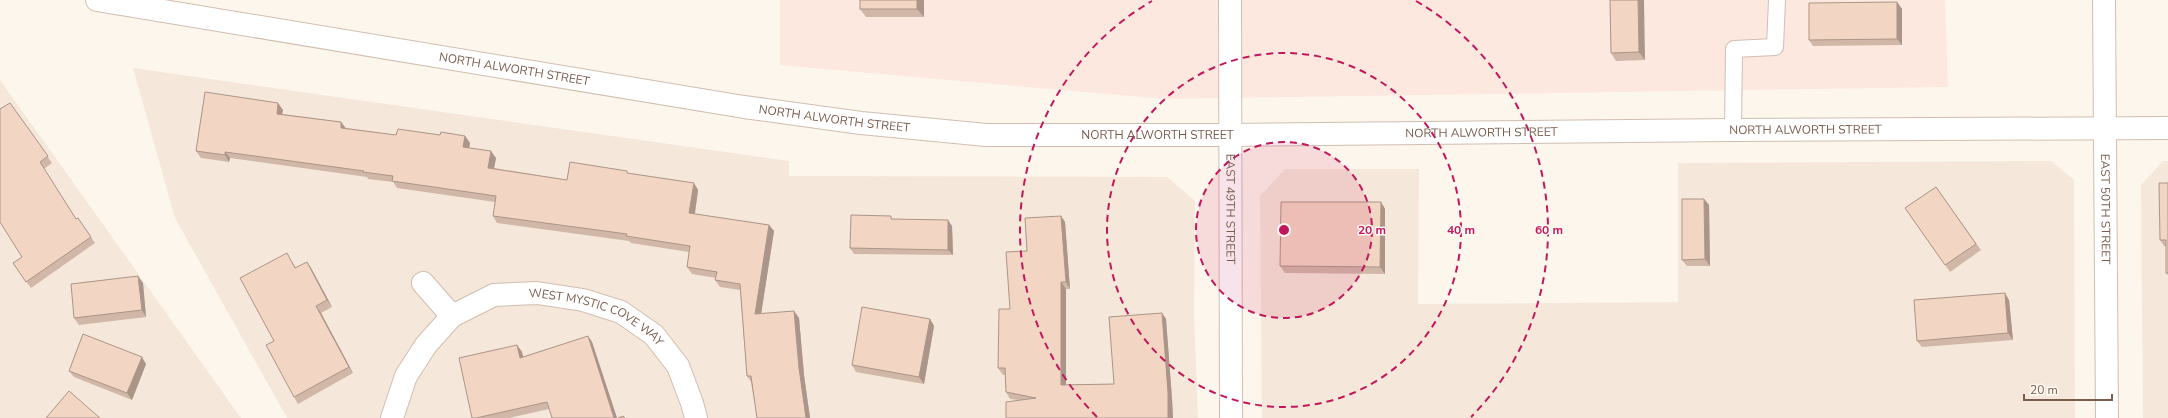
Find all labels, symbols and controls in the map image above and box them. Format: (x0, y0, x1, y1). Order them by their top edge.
street label: NORTH ALWORTH STREET (438, 49, 592, 89)
street label: NORTH ALWORTH STREET (758, 101, 912, 136)
street label: NORTH ALWORTH STREET (1729, 121, 1883, 138)
street label: NORTH ALWORTH STREET (1405, 124, 1559, 141)
street label: NORTH ALWORTH STREET (1081, 127, 1235, 143)
street label: EAST 49TH STREET (1222, 154, 1239, 265)
street label: EAST 50TH STREET (2097, 154, 2114, 265)
text: 20 m (1358, 222, 1386, 238)
text: 40 m (1447, 222, 1475, 238)
text: 60 m (1535, 222, 1563, 238)
centre of rings (1277, 223, 1291, 237)
street label: WEST MYSTIC COVE WAY (528, 285, 668, 350)
scale bar (2024, 376, 2112, 402)
text: 20 m (2030, 382, 2058, 398)

